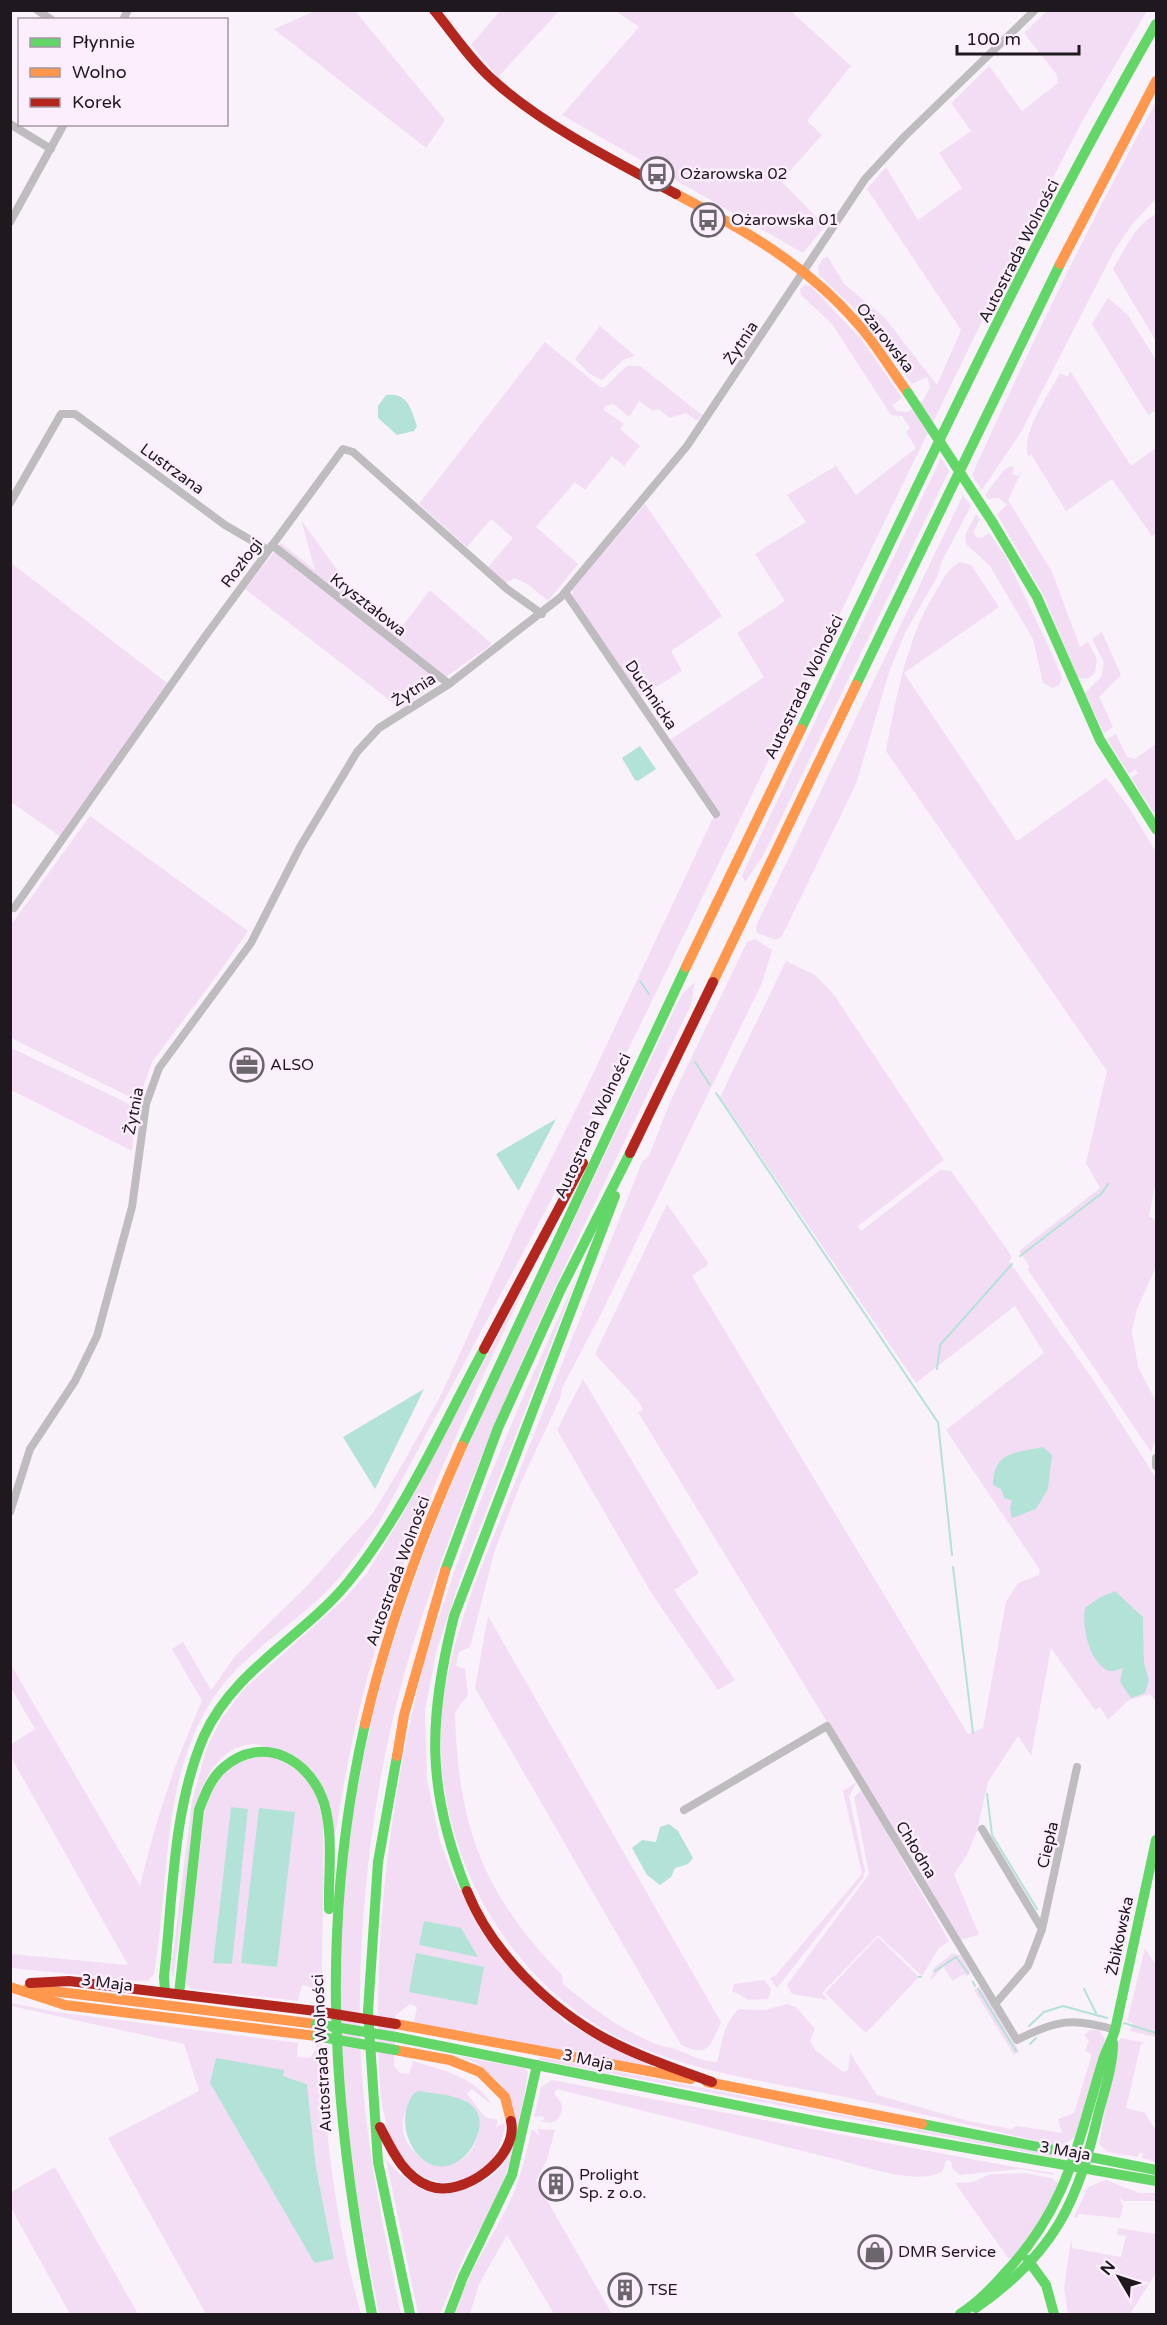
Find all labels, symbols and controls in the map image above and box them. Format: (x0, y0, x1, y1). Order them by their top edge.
legend (18, 18, 228, 126)
scale bar (957, 18, 1078, 56)
text: 100 m (966, 28, 1021, 50)
text: Płynnie (72, 31, 135, 53)
text: Wolno (72, 61, 127, 83)
text: Korek (72, 91, 122, 113)
bus stop icon: Ożarowska 02 (639, 156, 675, 192)
place label: Ożarowska 02 (680, 164, 788, 184)
street label: Autostrada Wolności (974, 176, 1064, 326)
bus stop icon: Ożarowska 01 (690, 202, 726, 238)
place label: Ożarowska 01 (731, 210, 839, 230)
street label: Ożarowska (851, 299, 919, 377)
street label: Żytnia (719, 318, 763, 368)
street label: Lustrzana (136, 439, 208, 499)
street label: Rozłogi (217, 534, 267, 592)
street label: Kryształowa (326, 569, 410, 641)
street label: Autostrada Wolności (760, 612, 848, 762)
street label: Duchnicka (620, 656, 682, 734)
street label: Żytnia (388, 669, 440, 711)
office icon: ALSO (229, 1047, 265, 1083)
street label: Autostrada Wolności (551, 1050, 635, 1202)
place label: ALSO (270, 1055, 314, 1075)
street label: Żytnia (120, 1086, 148, 1136)
street label: Autostrada Wolności (362, 1493, 434, 1649)
street label: Chłodna (891, 1818, 941, 1882)
street label: Ciepła (1033, 1820, 1063, 1870)
street label: Żbikowska (1102, 1895, 1138, 1977)
street label: 3 Maja (80, 1970, 134, 1996)
street label: Autostrada Wolności (308, 1974, 336, 2132)
street label: 3 Maja (561, 2045, 615, 2075)
street label: 3 Maja (1038, 2137, 1092, 2165)
place label: Prolight Sp. z o.o. (579, 2165, 646, 2203)
building icon: Prolight Sp. z o.o. (538, 2166, 574, 2202)
shop icon: DMR Service (857, 2234, 893, 2270)
place label: DMR Service (898, 2242, 996, 2262)
north arrow (1089, 2247, 1149, 2307)
text: N (1096, 2257, 1120, 2279)
building icon: TSE (607, 2272, 643, 2308)
place label: TSE (648, 2280, 678, 2300)

